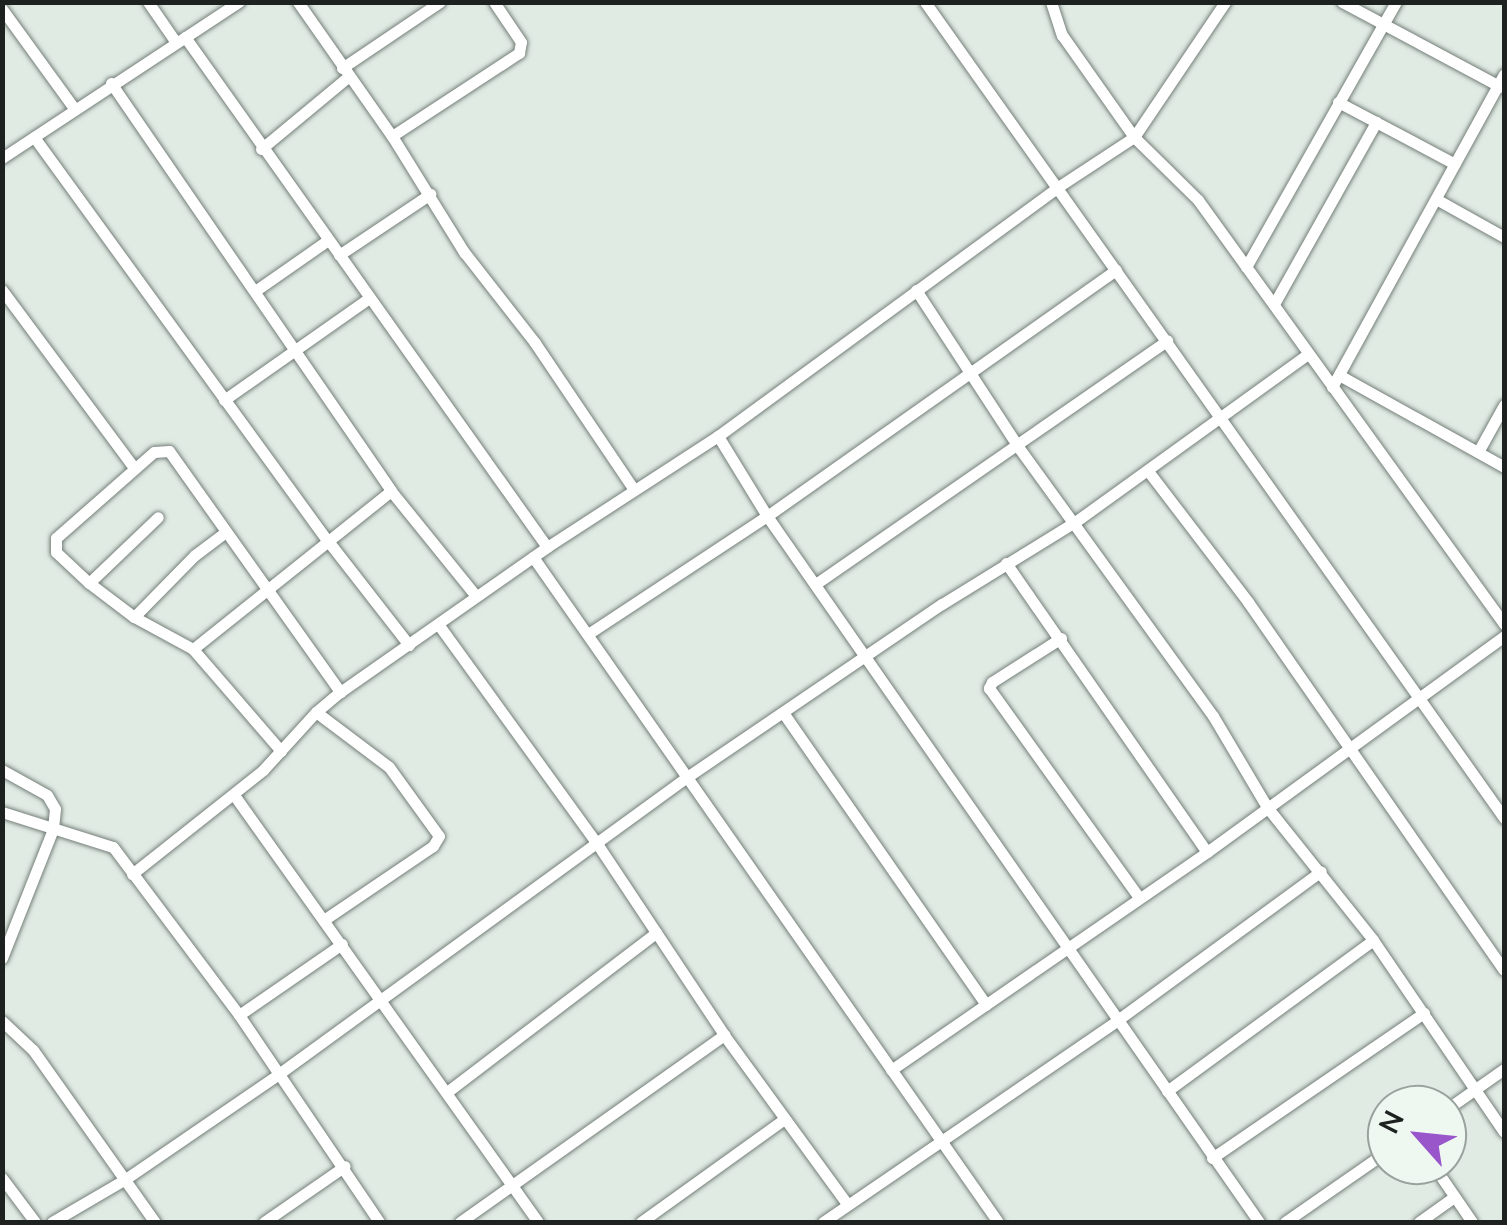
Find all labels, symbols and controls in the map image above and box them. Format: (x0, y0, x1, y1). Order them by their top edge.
north arrow (1367, 1085, 1467, 1185)
text: N (1370, 1104, 1414, 1140)

